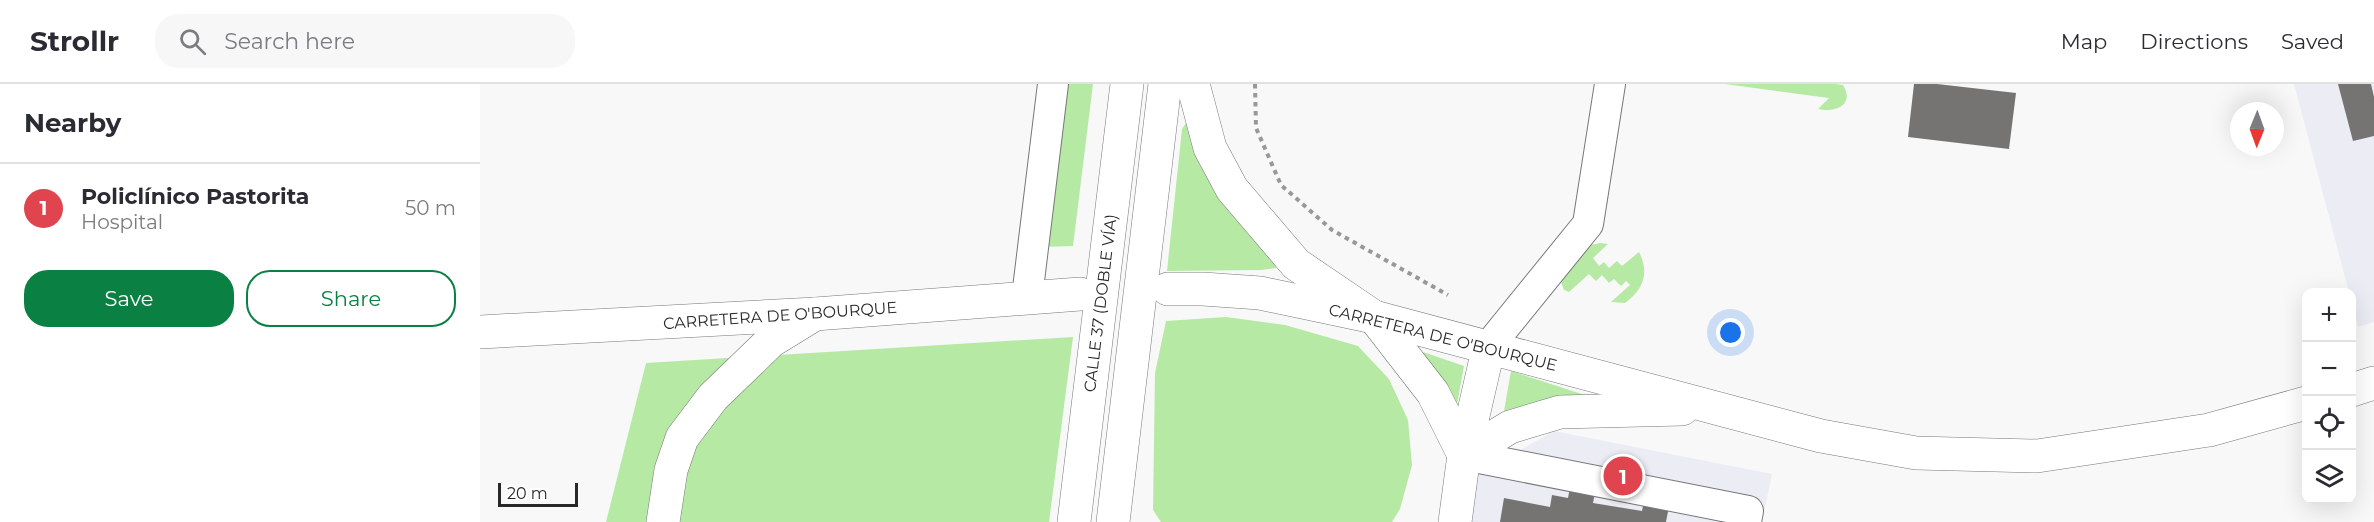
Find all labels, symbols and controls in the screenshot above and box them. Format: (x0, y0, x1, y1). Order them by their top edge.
search box (155, 14, 575, 68)
text: Strollr (30, 24, 119, 58)
icon: search (176, 25, 209, 58)
text: Search here (224, 28, 355, 55)
text: Map (2061, 29, 2107, 54)
text: Directions (2140, 29, 2248, 54)
text: Saved (2281, 29, 2344, 54)
north arrow (2230, 102, 2284, 156)
text: Nearby (24, 107, 121, 139)
text: Policlínico Pastorita (81, 183, 309, 210)
text: 1 (40, 196, 47, 220)
text: 50 m (405, 196, 456, 220)
text: Hospital (81, 210, 163, 234)
street label: CALLE 37 (DOBLE VÍA) (1080, 213, 1121, 393)
button: Save (24, 270, 234, 327)
button: Share (246, 270, 456, 327)
map controls (2302, 288, 2356, 504)
button: + (2302, 288, 2356, 342)
street label: CARRETERA DE O'BOURQUE (662, 298, 898, 333)
street label: CARRETERA DE O'BOURQUE (1327, 300, 1559, 375)
your location (1716, 318, 1745, 347)
button: − (2302, 342, 2356, 396)
button: locate (2302, 396, 2356, 450)
button: layers (2302, 450, 2356, 504)
pin: 1 (1604, 454, 1642, 498)
scale bar (498, 480, 578, 508)
text: 20 m (507, 484, 548, 503)

